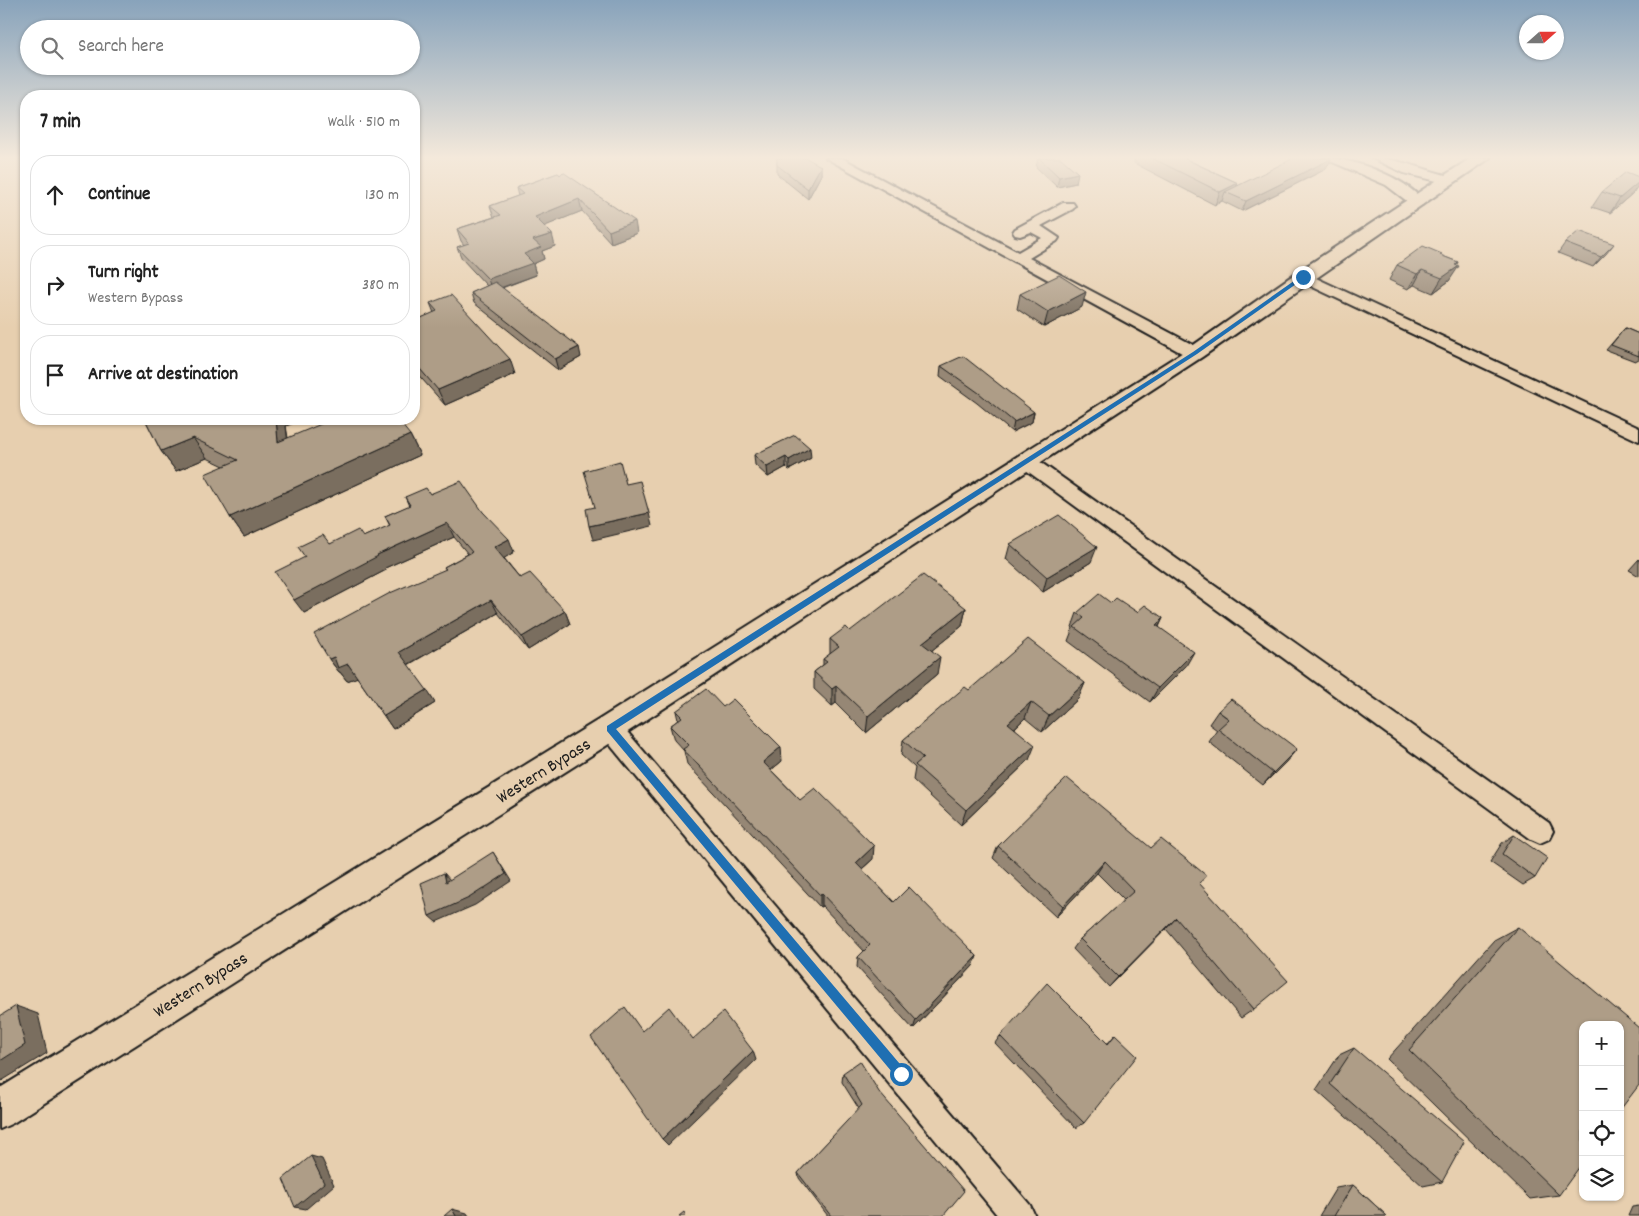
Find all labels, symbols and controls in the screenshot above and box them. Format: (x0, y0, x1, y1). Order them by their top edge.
north arrow (1519, 15, 1564, 60)
search box (20, 20, 420, 75)
icon: search (38, 34, 66, 62)
text: Search here (78, 34, 164, 61)
text: 7 min (40, 108, 81, 138)
text: Walk · 510 m (328, 111, 400, 134)
icon: ahead (41, 181, 69, 209)
text: Continue (88, 182, 150, 209)
text: 130 m (365, 184, 399, 207)
text: Turn right (88, 260, 159, 287)
route end (1292, 266, 1315, 289)
icon: right (41, 271, 69, 299)
text: 380 m (362, 274, 399, 297)
text: Western Bypass (88, 287, 183, 310)
icon: arrive (41, 361, 69, 389)
text: Arrive at destination (88, 362, 238, 389)
street label: Western Bypass (492, 733, 596, 811)
street label: Western Bypass (149, 947, 253, 1025)
map controls (1579, 1021, 1624, 1201)
button: + (1579, 1021, 1624, 1066)
route start (890, 1063, 913, 1086)
button: − (1579, 1066, 1624, 1111)
button: locate (1579, 1111, 1624, 1156)
button: layers (1579, 1156, 1624, 1201)

